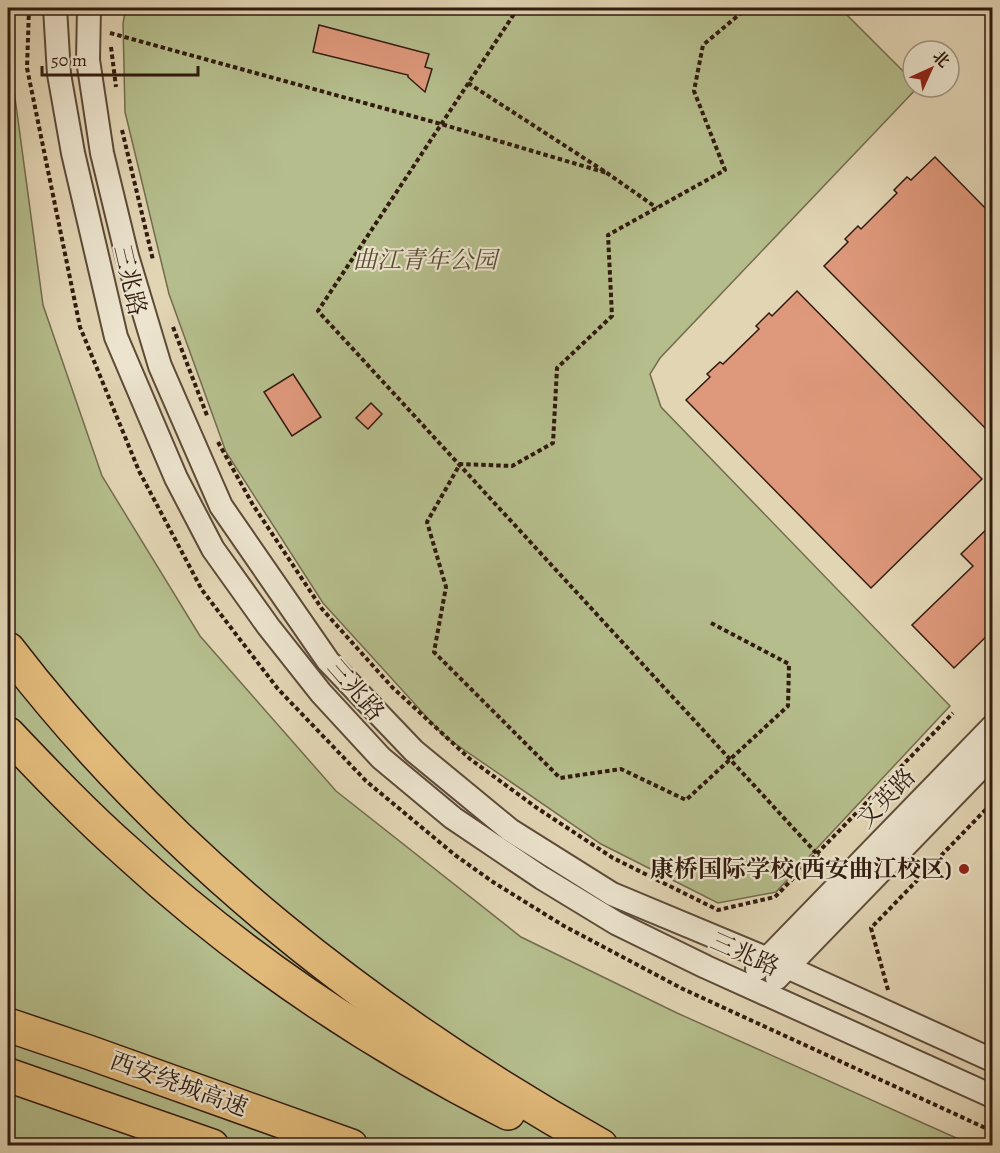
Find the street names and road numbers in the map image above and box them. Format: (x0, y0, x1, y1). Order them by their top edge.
street label: 三兆路 (106, 241, 154, 319)
street label: 三兆路 (320, 652, 392, 728)
street label: 文英路 (849, 761, 923, 835)
street label: 三兆路 (706, 925, 784, 983)
street label: 西安绕城高速 (106, 1044, 252, 1124)

